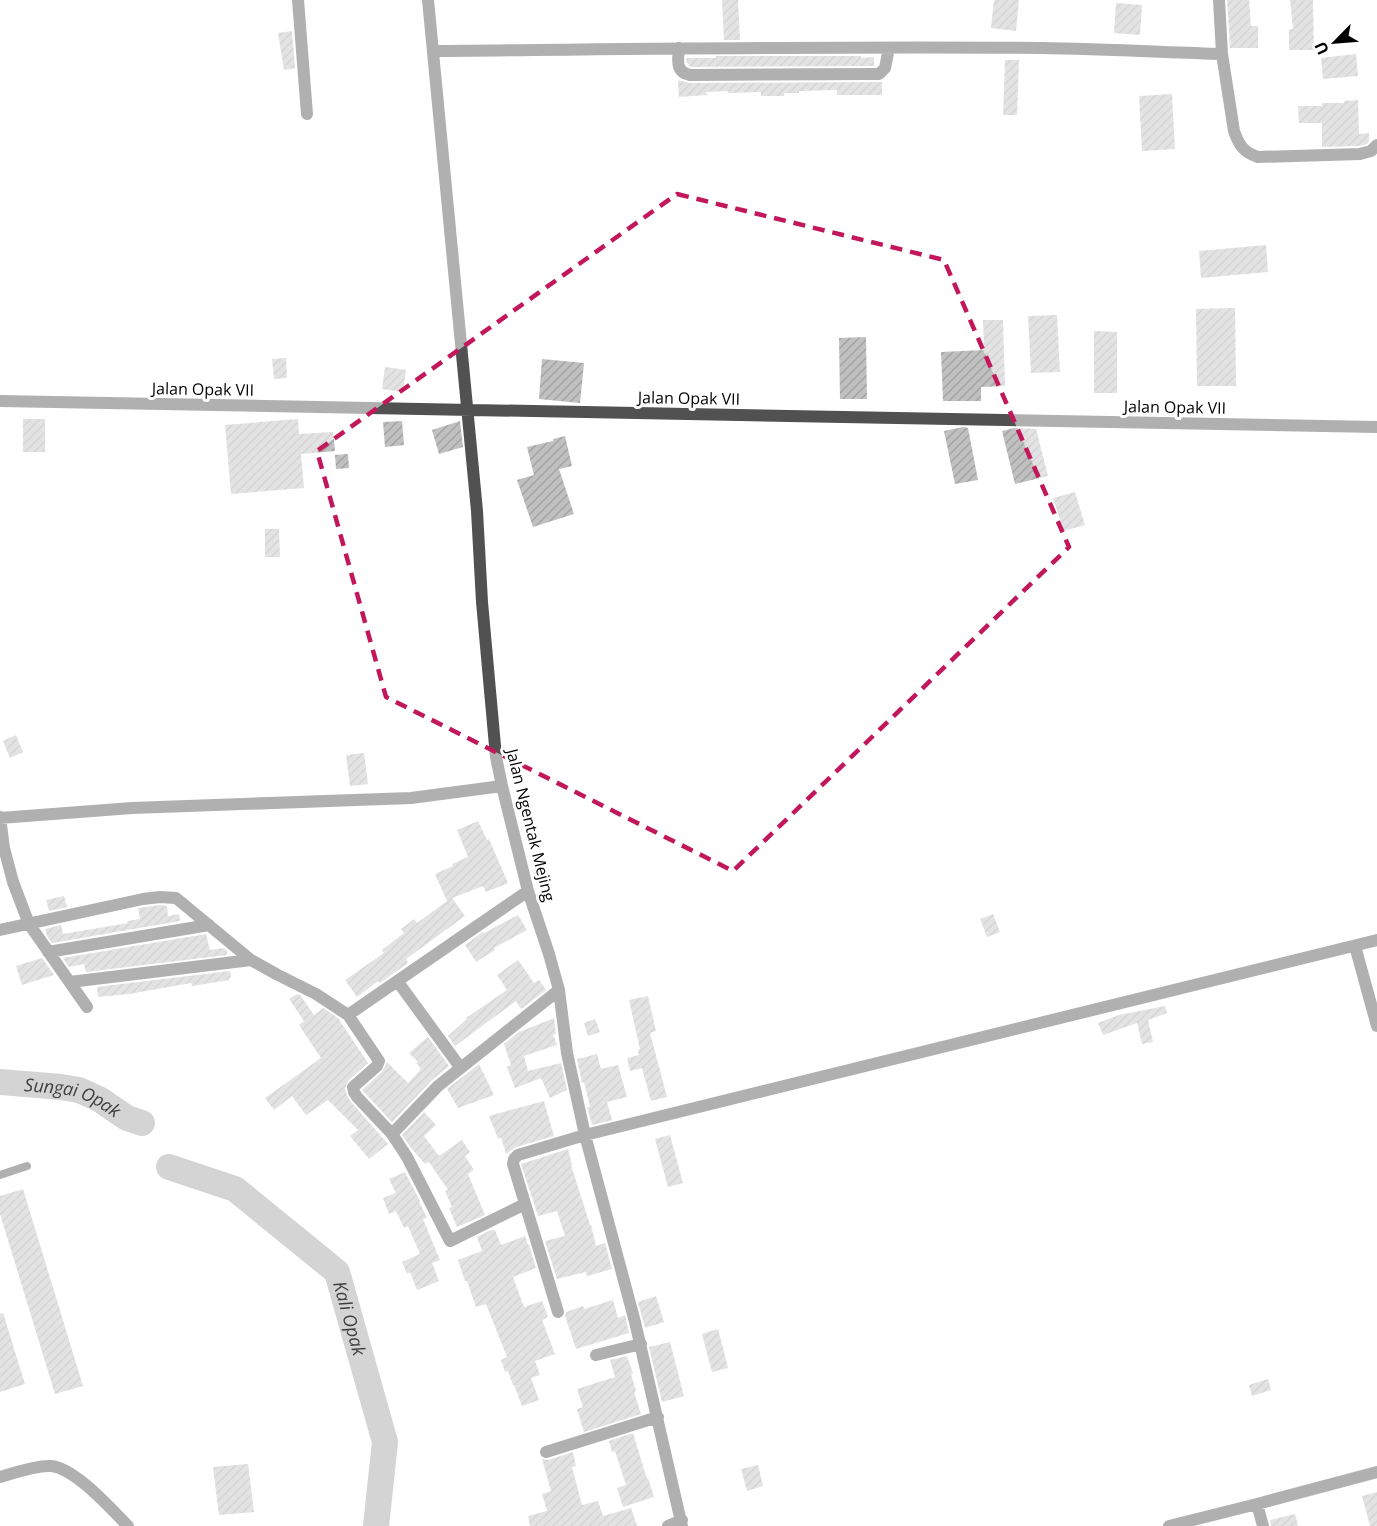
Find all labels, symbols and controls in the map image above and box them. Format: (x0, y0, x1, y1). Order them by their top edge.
north arrow (1305, 12, 1365, 72)
text: U (1309, 38, 1334, 58)
street label: Jalan Opak VII (150, 377, 254, 401)
street label: Jalan Opak VII (636, 386, 740, 410)
street label: Jalan Opak VII (1122, 395, 1226, 419)
street label: Jalan Ngentak Mejing (501, 744, 561, 904)
water label: Sungai Opak (23, 1072, 127, 1123)
water label: Kali Opak (328, 1278, 372, 1359)

